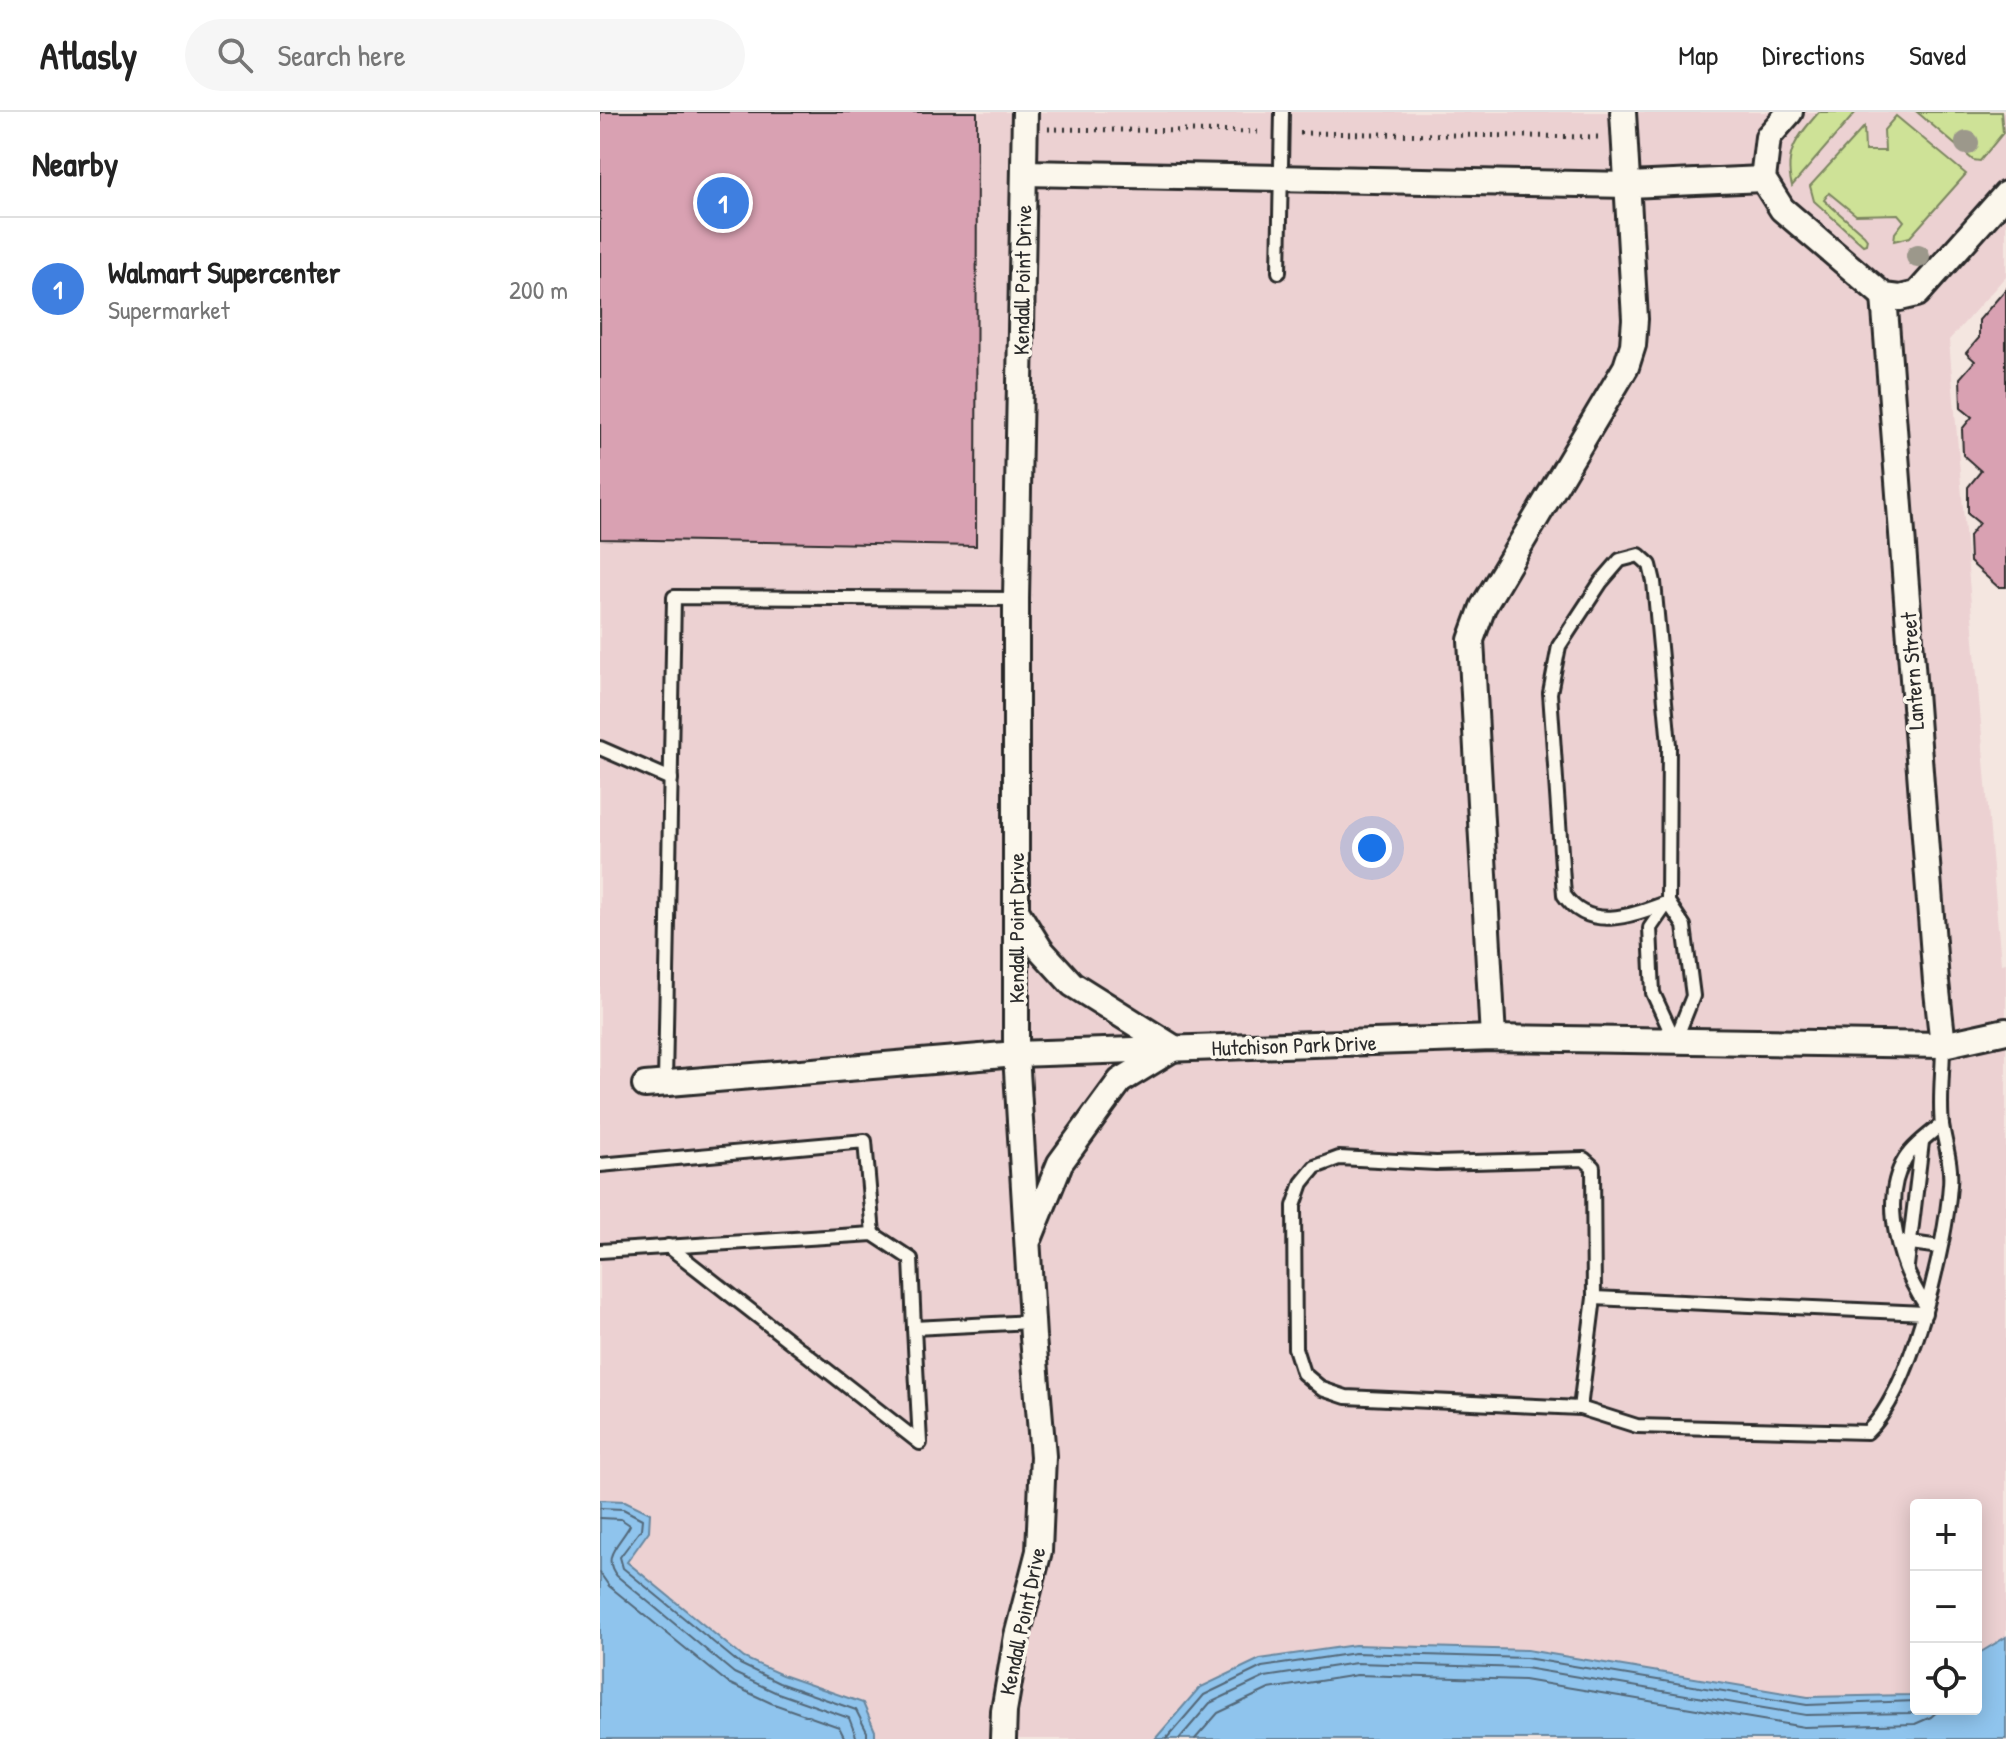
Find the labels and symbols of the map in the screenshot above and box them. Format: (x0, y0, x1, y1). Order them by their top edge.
pin: 1 (697, 173, 749, 233)
street label: Kendall Point Drive (1006, 204, 1038, 355)
street label: Lantern Street (1893, 611, 1931, 731)
your location (1352, 828, 1392, 868)
street label: Kendall Point Drive (1001, 853, 1031, 1003)
street label: Hutchison Park Drive (1211, 1027, 1377, 1063)
street label: Kendall Point Drive (992, 1544, 1052, 1698)

